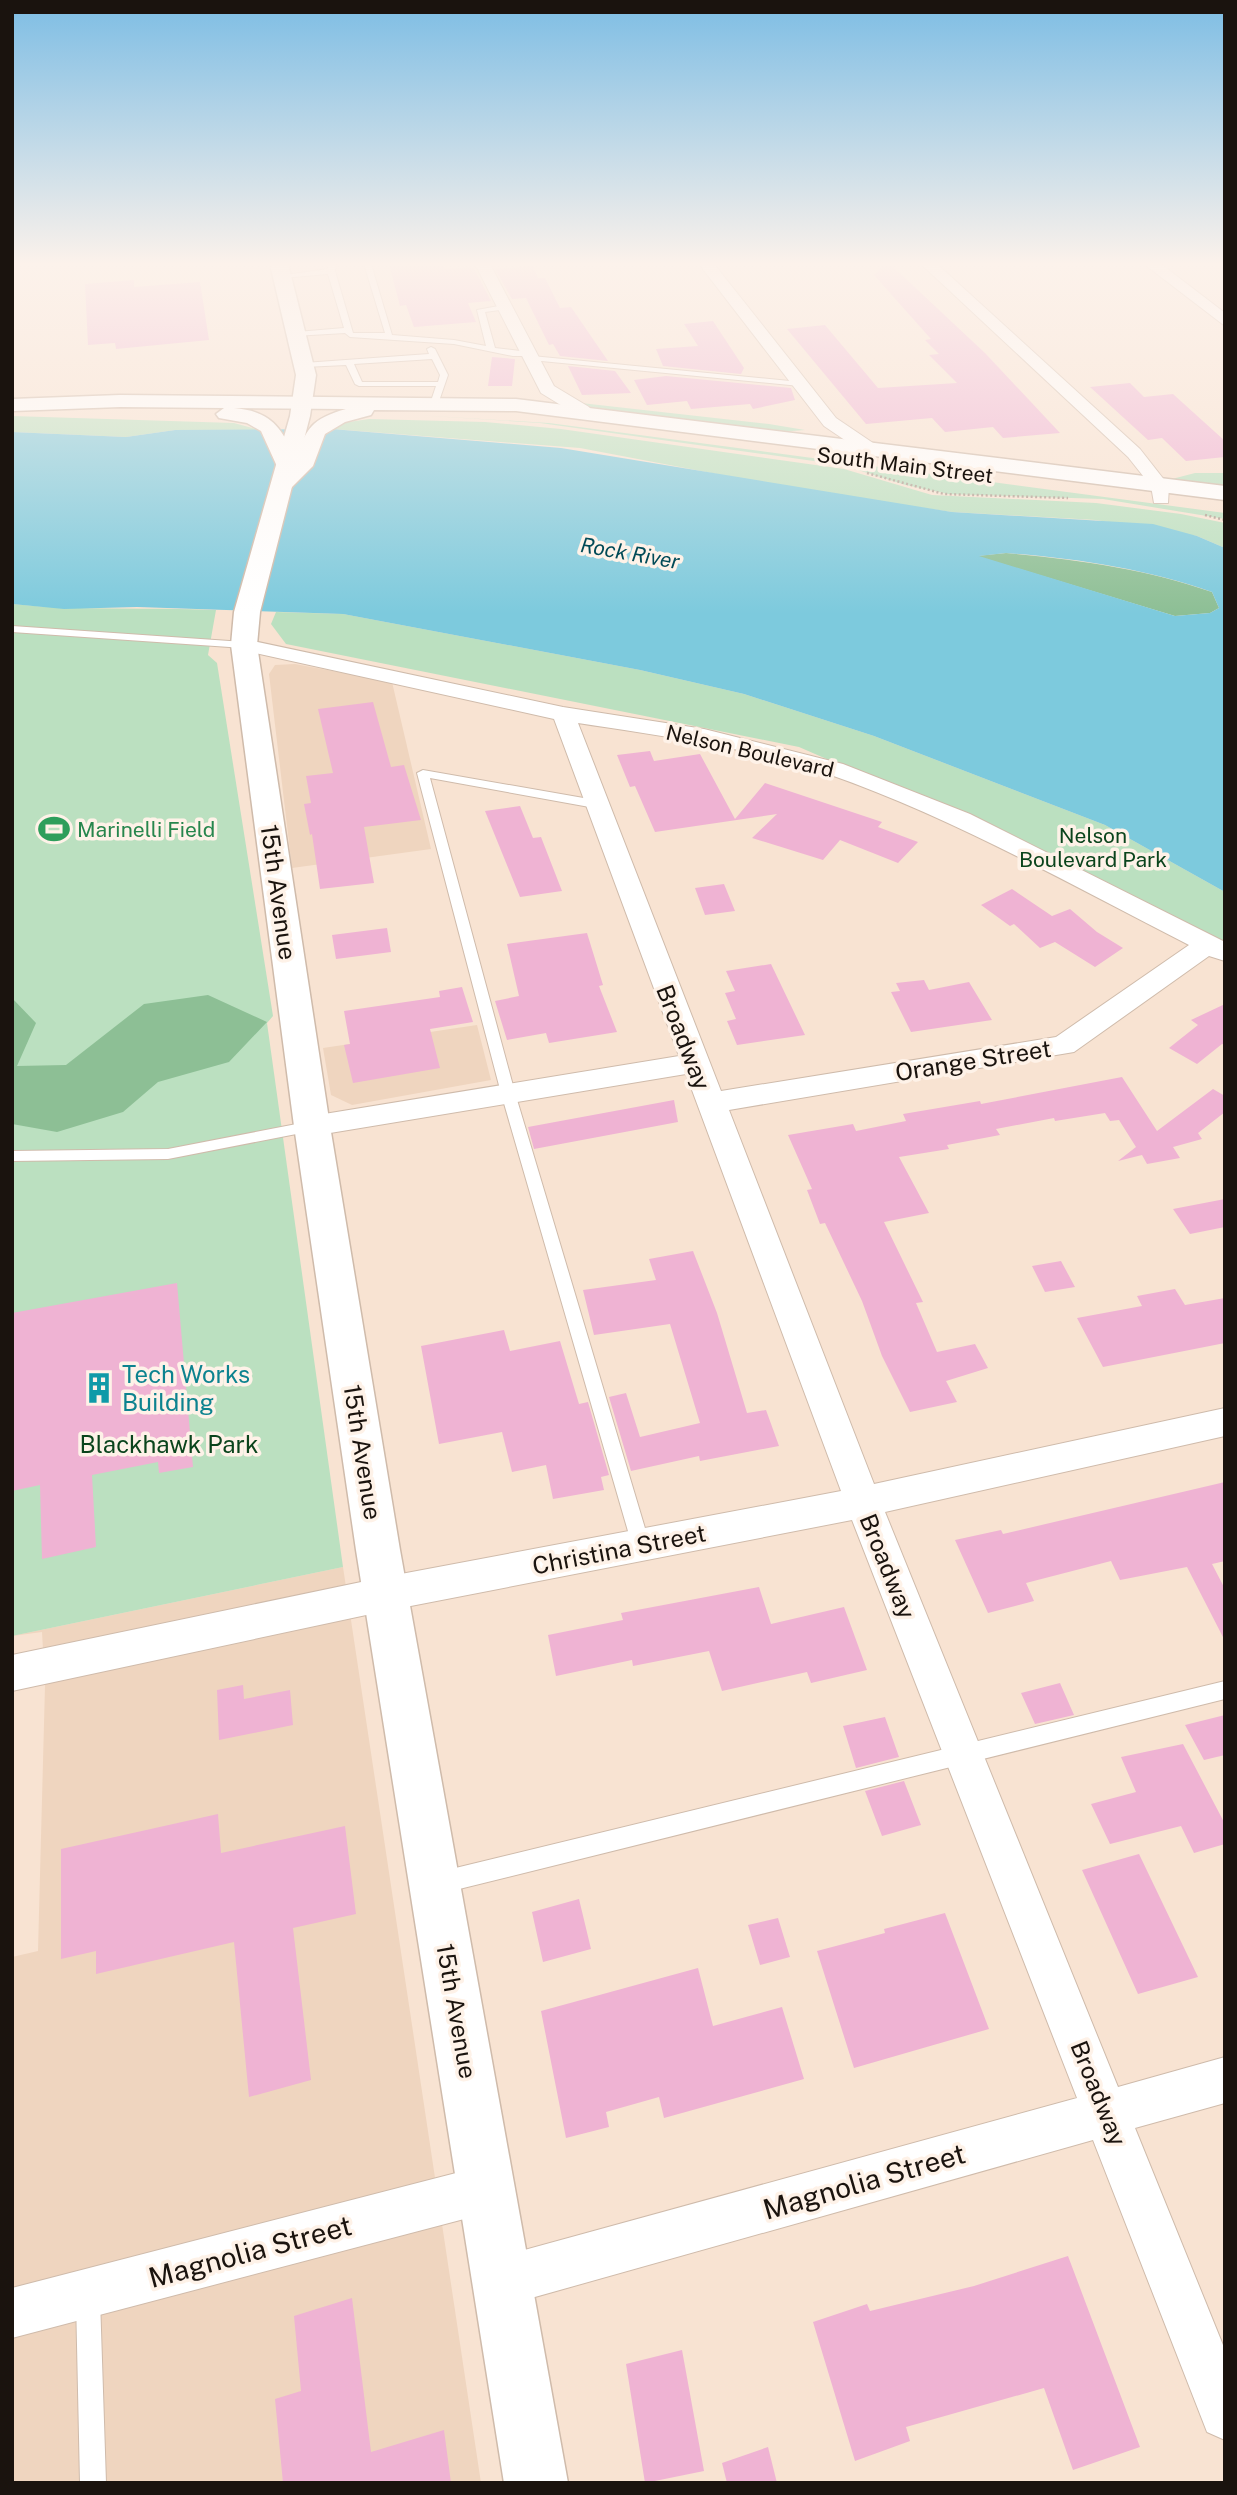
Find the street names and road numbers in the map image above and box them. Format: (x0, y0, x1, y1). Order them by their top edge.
street label: South Main Street (815, 442, 995, 488)
street label: Nelson Boulevard (664, 720, 836, 782)
street label: 15th Avenue (256, 822, 302, 962)
street label: Broadway (651, 980, 717, 1094)
street label: Orange Street (893, 1034, 1053, 1086)
street label: 15th Avenue (338, 1382, 388, 1522)
street label: Broadway (854, 1510, 922, 1623)
street label: Christina Street (530, 1518, 708, 1580)
street label: 15th Avenue (431, 1941, 483, 2081)
street label: Broadway (1065, 2037, 1133, 2150)
street label: Magnolia Street (759, 2136, 969, 2226)
street label: Magnolia Street (145, 2208, 355, 2294)

